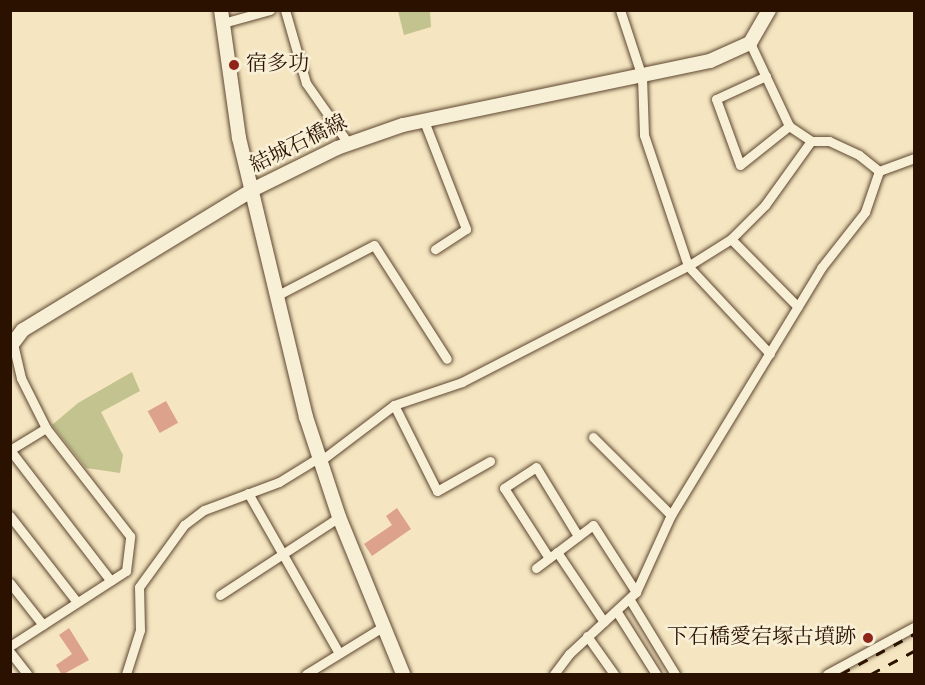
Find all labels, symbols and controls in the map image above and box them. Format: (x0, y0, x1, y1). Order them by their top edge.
place label: 宿多功 (246, 52, 309, 78)
marker: 宿多功 (227, 58, 241, 72)
street label: 結城石橋線 (246, 111, 352, 179)
place label: 下石橋愛宕塚古墳跡 (667, 625, 856, 651)
marker: 下石橋愛宕塚古墳跡 (861, 631, 875, 645)

